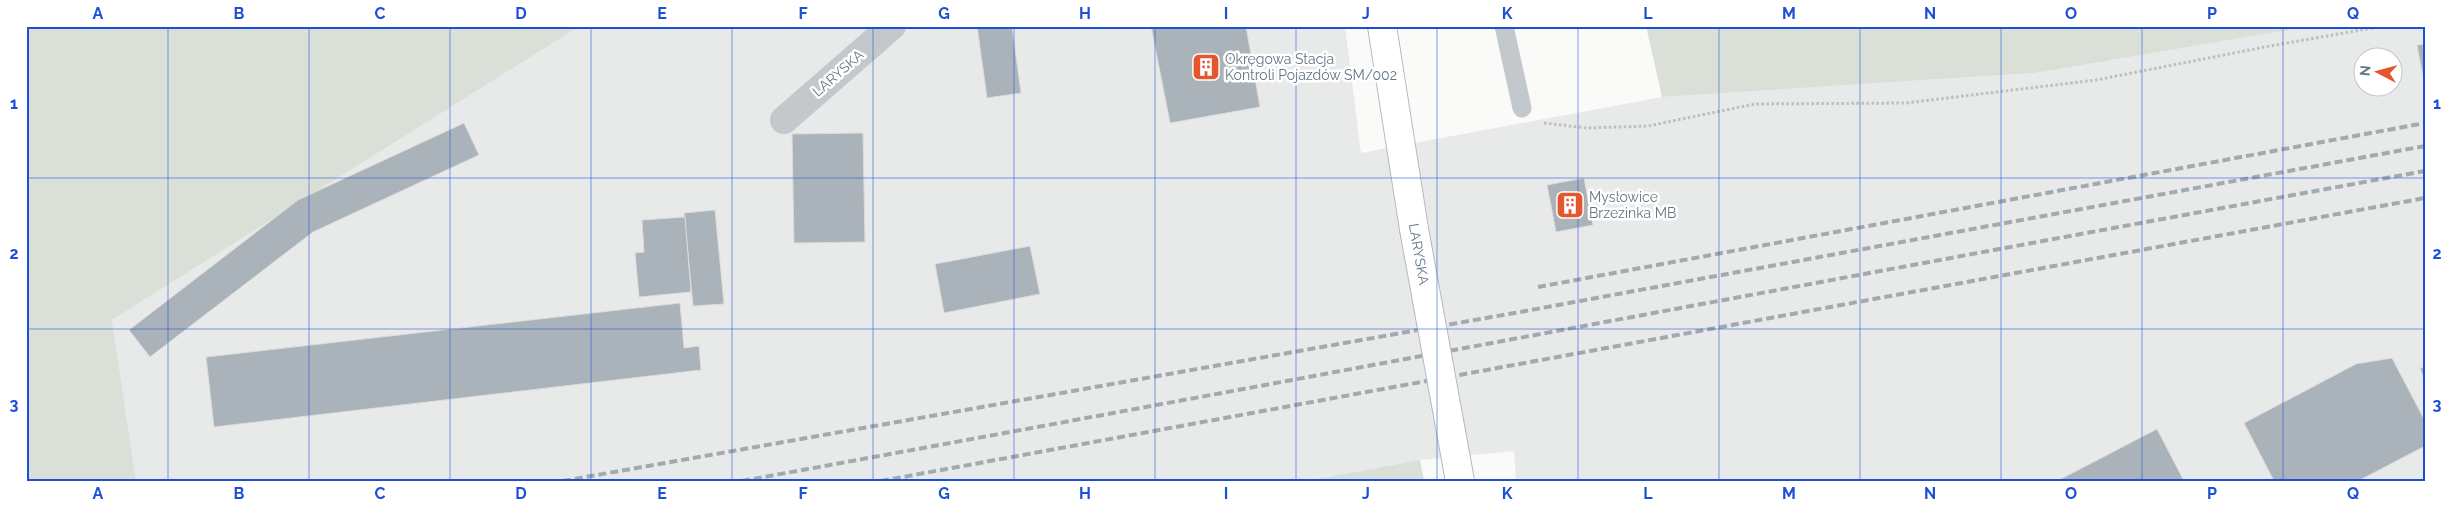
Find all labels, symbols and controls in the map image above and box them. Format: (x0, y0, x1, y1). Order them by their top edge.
text: A (93, 4, 104, 23)
text: B (234, 4, 245, 23)
text: C (375, 4, 386, 23)
text: D (515, 4, 527, 23)
text: E (657, 4, 667, 23)
text: F (798, 4, 808, 23)
text: G (938, 4, 950, 23)
text: H (1079, 4, 1091, 23)
text: I (1224, 4, 1228, 23)
text: J (1362, 4, 1370, 23)
text: K (1502, 4, 1513, 23)
text: L (1643, 4, 1653, 23)
text: M (1782, 4, 1796, 23)
text: N (1924, 4, 1936, 23)
text: O (2065, 4, 2077, 23)
text: P (2207, 4, 2217, 23)
text: Q (2347, 4, 2359, 23)
street label: LARYSKA (809, 46, 867, 99)
north arrow (2354, 48, 2404, 98)
place label: Okręgowa Stacja Kontroli Pojazdów SM/002 (1225, 51, 1397, 83)
building icon: Okręgowa Stacja Kontroli Pojazdów SM/002 (1191, 52, 1221, 82)
text: N (2357, 64, 2374, 77)
text: 1 (10, 94, 18, 113)
text: 1 (2433, 94, 2441, 113)
place label: Mysłowice Brzezinka MB (1589, 189, 1676, 221)
building icon: Mysłowice Brzezinka MB (1555, 190, 1585, 220)
street label: LARYSKA (1406, 222, 1432, 286)
text: 2 (9, 244, 19, 263)
text: 2 (2432, 244, 2442, 263)
text: 3 (10, 395, 19, 414)
text: 3 (2433, 395, 2442, 414)
text: A (93, 484, 104, 503)
text: B (234, 484, 245, 503)
text: C (375, 484, 386, 503)
text: D (515, 484, 527, 503)
text: E (657, 484, 667, 503)
text: F (798, 484, 808, 503)
text: G (938, 484, 950, 503)
text: H (1079, 484, 1091, 503)
text: I (1224, 484, 1228, 503)
text: J (1362, 484, 1370, 503)
text: K (1502, 484, 1513, 503)
text: L (1643, 484, 1653, 503)
text: M (1782, 484, 1796, 503)
text: N (1924, 484, 1936, 503)
text: O (2065, 484, 2077, 503)
text: P (2207, 484, 2217, 503)
text: Q (2347, 484, 2359, 503)

